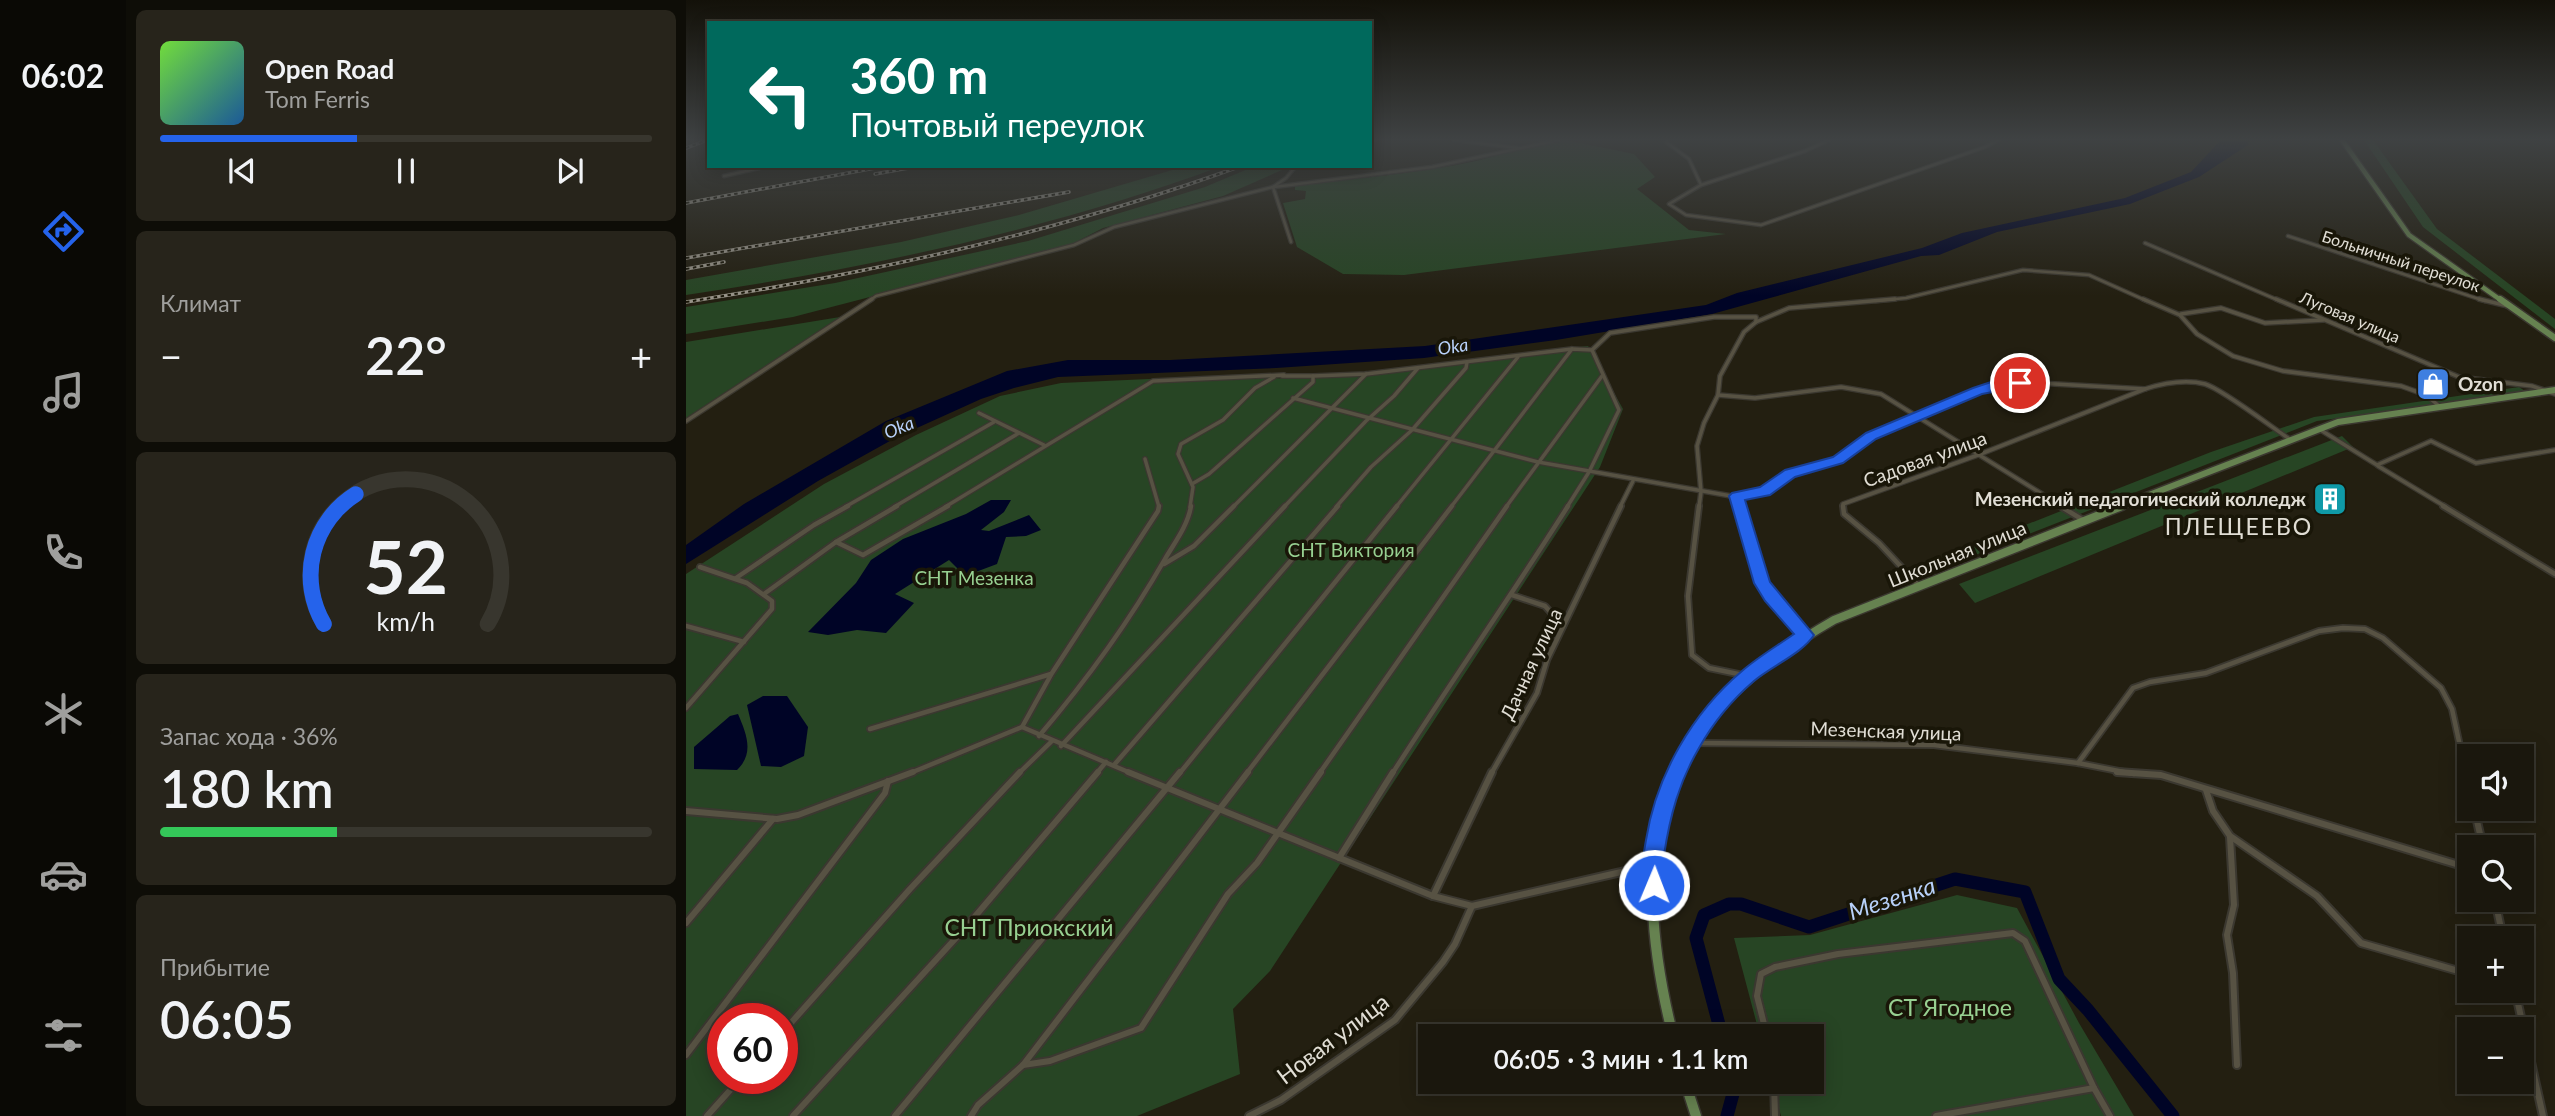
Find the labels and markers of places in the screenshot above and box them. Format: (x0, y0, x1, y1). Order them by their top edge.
pin (1990, 353, 2050, 413)
shop icon: Ozon (2414, 365, 2452, 403)
place label: Ozon (2458, 372, 2503, 395)
building icon: Мезенский педагогический колледж (2311, 480, 2349, 518)
place label: Мезенский педагогический колледж (1975, 487, 2306, 510)

